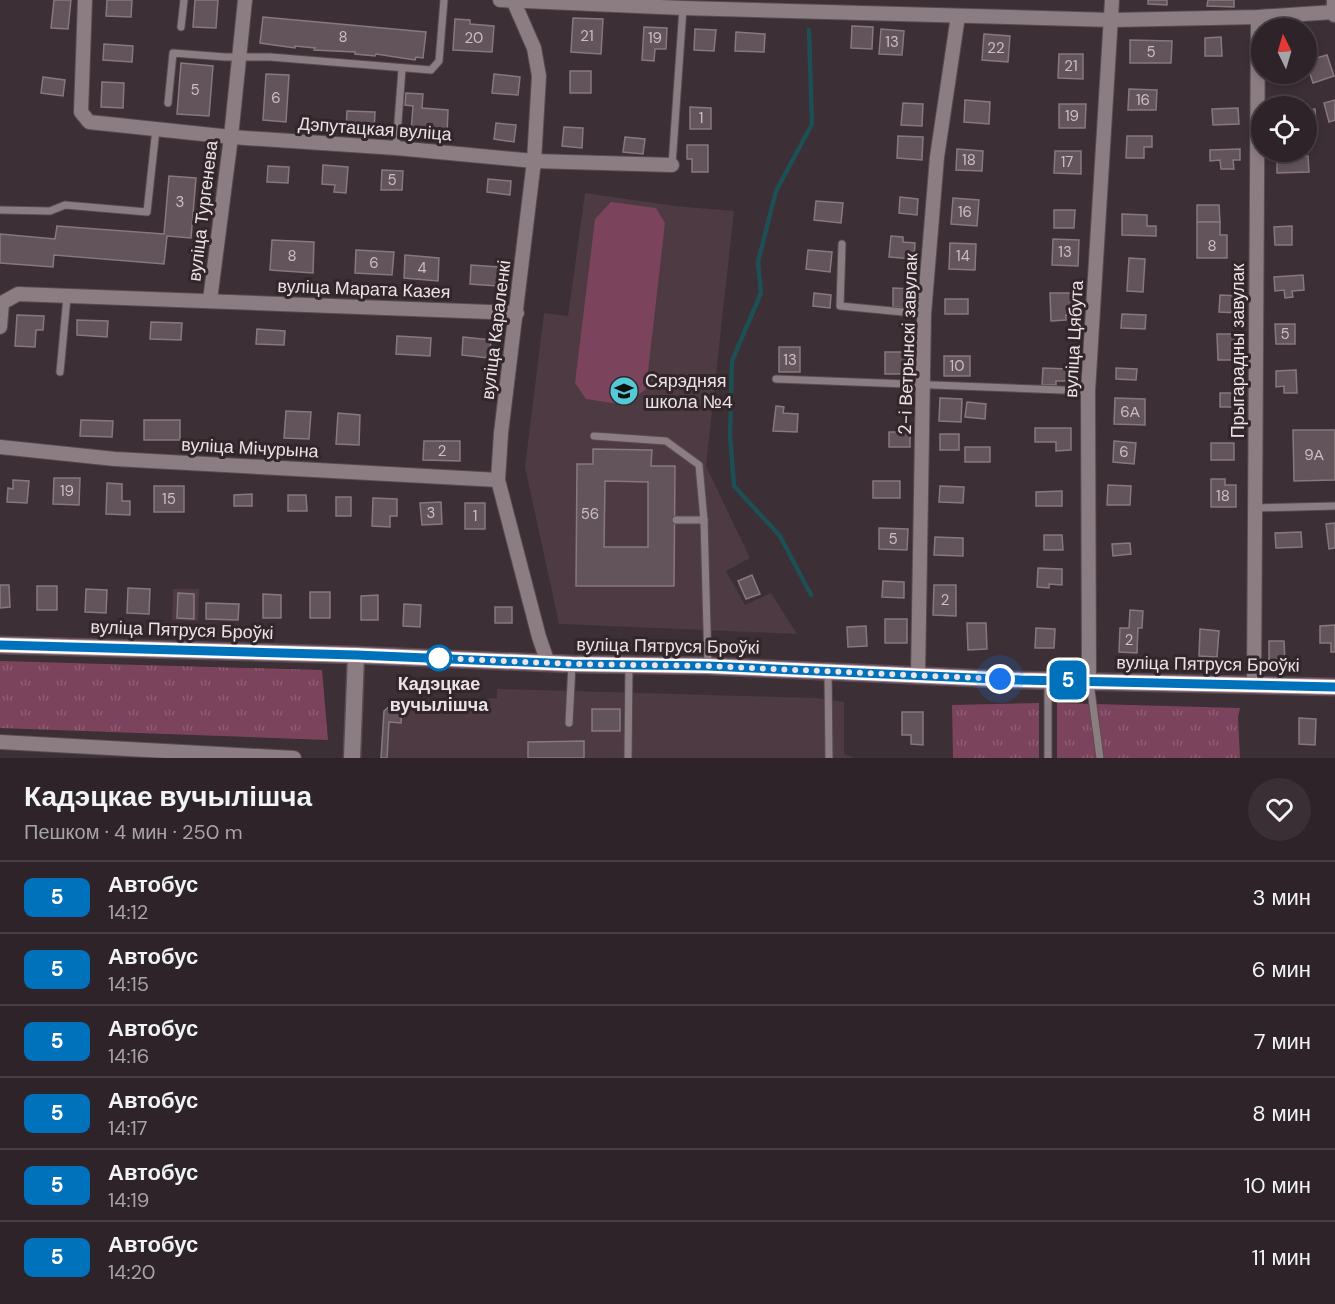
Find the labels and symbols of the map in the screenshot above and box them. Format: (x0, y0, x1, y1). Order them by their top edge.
north arrow (1251, 18, 1317, 84)
house number: 21 (580, 26, 594, 46)
house number: 8 (338, 27, 348, 47)
house number: 20 (465, 28, 483, 48)
house number: 19 (648, 28, 662, 48)
house number: 13 (885, 32, 899, 52)
house number: 22 (987, 38, 1005, 58)
house number: 5 (1146, 42, 1156, 62)
house number: 21 (1064, 56, 1078, 76)
house number: 5 (190, 80, 200, 100)
house number: 6 (271, 88, 281, 108)
house number: 16 (1136, 90, 1150, 110)
house number: 19 (1065, 106, 1079, 126)
house number: 1 (699, 108, 703, 128)
street label: Дэпутацкая вуліца (297, 112, 454, 146)
street label: вуліца Тургенева (182, 138, 224, 283)
house number: 18 (962, 150, 976, 170)
house number: 17 (1061, 152, 1073, 172)
house number: 5 (387, 170, 397, 190)
house number: 3 (176, 192, 184, 212)
house number: 16 (958, 202, 972, 222)
house number: 8 (1207, 236, 1217, 256)
house number: 13 (1058, 242, 1072, 262)
house number: 8 (287, 246, 297, 266)
house number: 14 (956, 246, 970, 266)
house number: 6 (369, 253, 379, 273)
street label: 2-і Ветрынскі завулак (893, 253, 923, 435)
house number: 4 (417, 258, 427, 278)
street label: вуліца Караленкі (476, 259, 516, 401)
street label: Прыгарадны завулак (1226, 264, 1250, 438)
street label: вуліца Марата Казея (277, 274, 451, 304)
street label: вуліца Цябута (1059, 279, 1089, 398)
house number: 5 (1280, 324, 1290, 344)
house number: 13 (783, 350, 797, 370)
house number: 10 (950, 356, 964, 376)
place label: Сярэдняя школа №4 (645, 369, 733, 414)
school or university icon: Сярэдняя школа №4 (608, 375, 640, 407)
house number: 6А (1120, 402, 1140, 422)
street label: вуліца Мічурына (181, 432, 320, 464)
house number: 2 (438, 441, 446, 461)
house number: 6 (1119, 442, 1129, 462)
house number: 9А (1304, 445, 1324, 465)
house number: 19 (60, 481, 74, 501)
house number: 18 (1216, 486, 1230, 506)
house number: 15 (162, 489, 176, 509)
house number: 3 (427, 503, 435, 523)
house number: 56 (581, 504, 599, 524)
house number: 1 (473, 506, 477, 526)
house number: 5 (888, 529, 898, 549)
house number: 2 (941, 590, 949, 610)
street label: вуліца Пятруся Броўкі (90, 615, 274, 645)
house number: 2 (1125, 630, 1133, 650)
street label: вуліца Пятруся Броўкі (576, 632, 760, 660)
marker: Кадэцкае вучылішча (426, 645, 452, 671)
street label: вуліца Пятруся Броўкі (1116, 650, 1300, 678)
line badge: 5 (1048, 660, 1088, 700)
your location (985, 664, 1015, 694)
place label: Кадэцкае вучылішча (390, 672, 489, 717)

